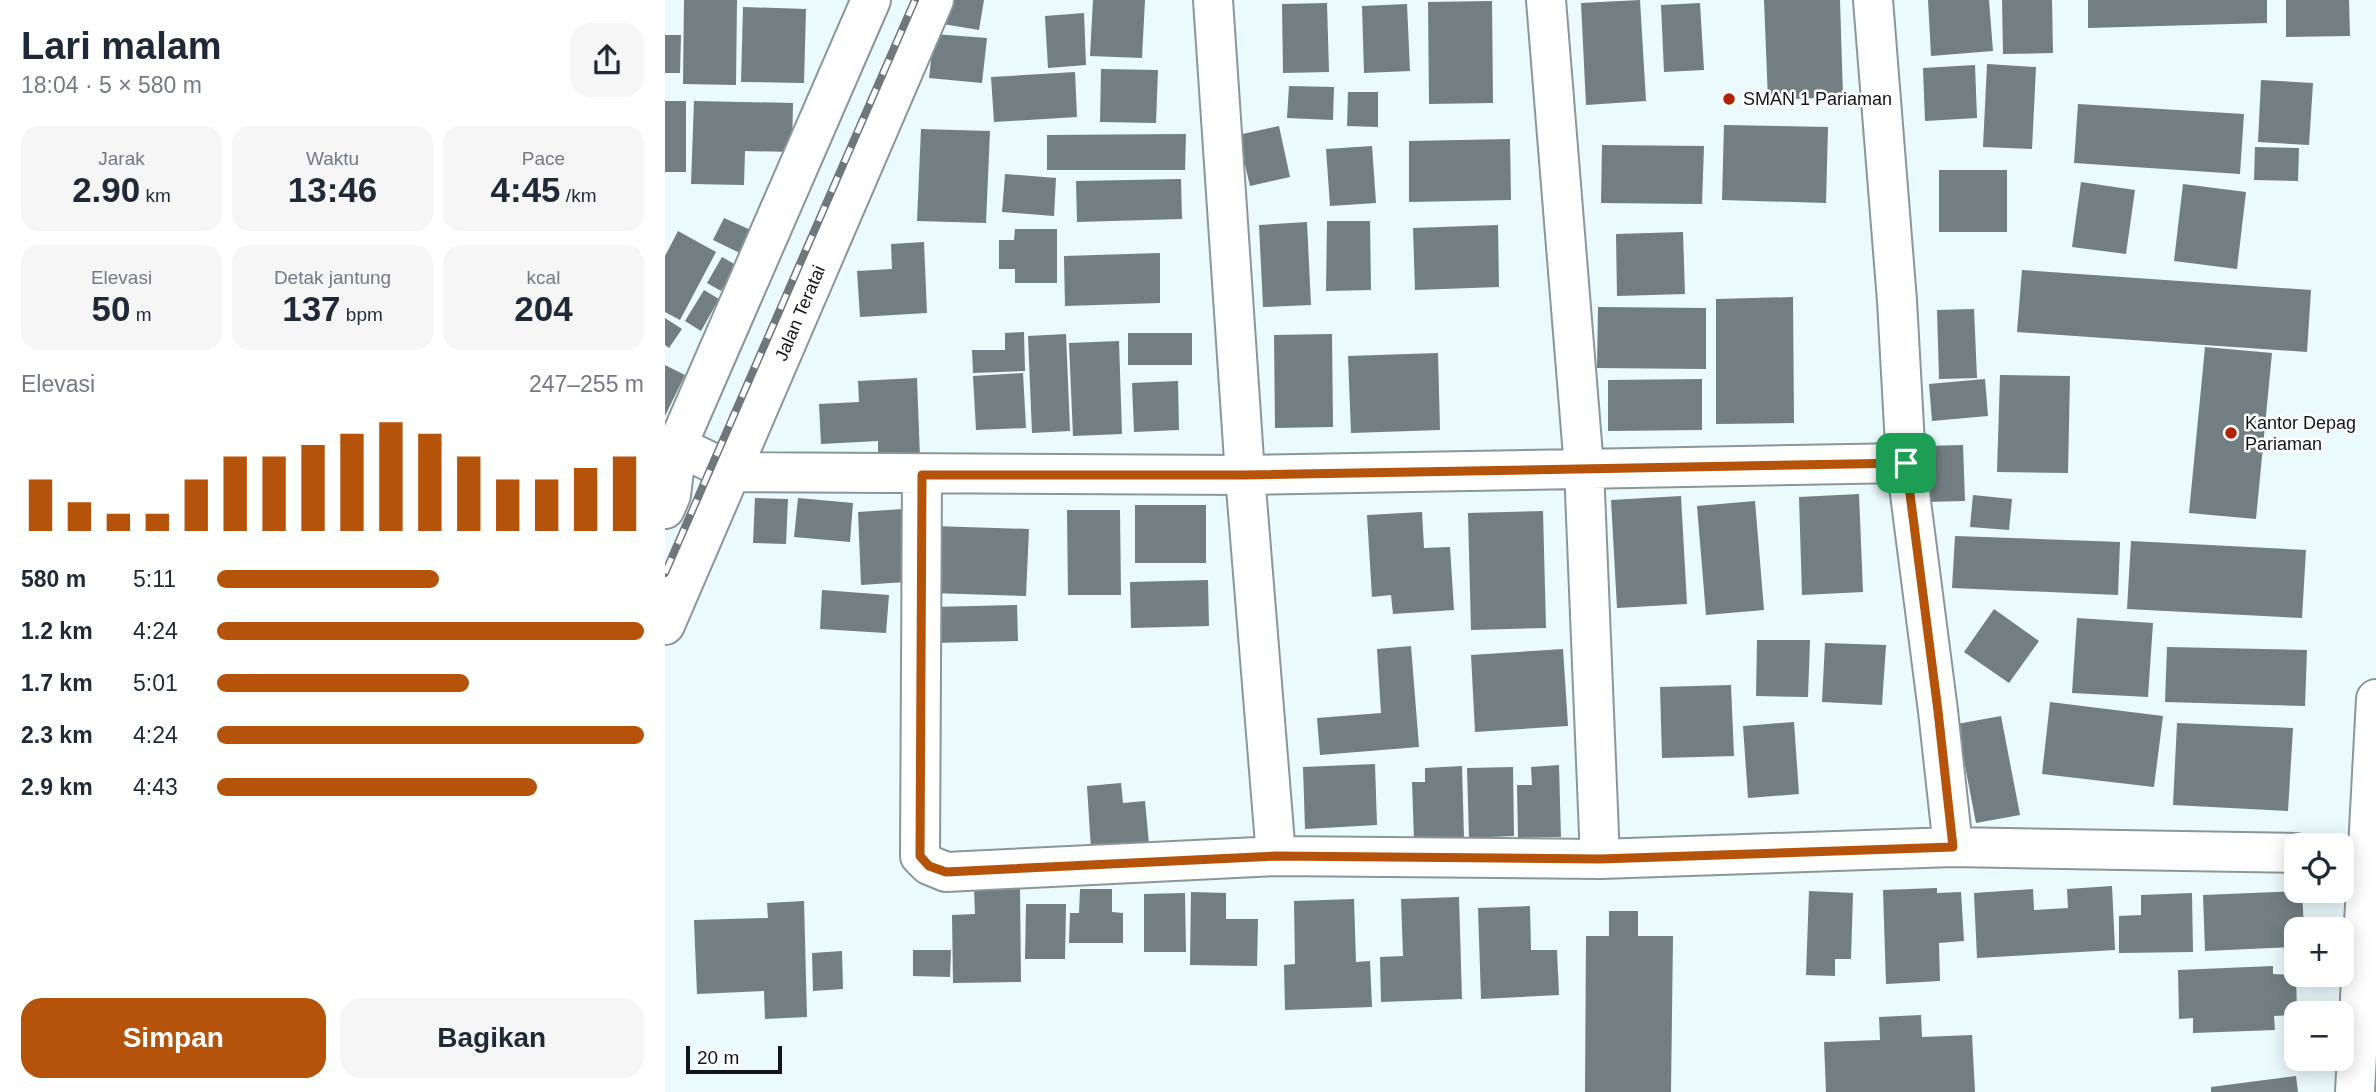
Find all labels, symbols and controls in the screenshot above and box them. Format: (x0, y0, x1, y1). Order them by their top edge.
button: share (570, 23, 644, 97)
text: Lari malam (21, 25, 222, 67)
text: 18:04 · 5 × 580 m (21, 72, 202, 98)
place label: SMAN 1 Pariaman (1743, 89, 1892, 109)
marker: SMAN 1 Pariaman (1721, 91, 1737, 107)
text: Jarak (98, 148, 145, 169)
text: Waktu (306, 148, 359, 169)
text: Pace (522, 148, 565, 169)
text: 2.90 (72, 170, 140, 209)
text: 13:46 (288, 170, 377, 209)
text: 4:45 (491, 170, 561, 209)
text: km (140, 185, 171, 206)
text: /km (561, 185, 596, 206)
street label: Jalan Teratai (771, 262, 829, 364)
text: Elevasi (91, 267, 152, 288)
text: Detak jantung (274, 267, 391, 288)
text: kcal (527, 267, 560, 288)
text: 50 (91, 289, 130, 328)
text: 137 (282, 289, 341, 328)
text: 204 (514, 289, 573, 328)
text: m (130, 304, 152, 325)
text: bpm (341, 304, 383, 325)
text: Elevasi (21, 371, 95, 397)
text: 247–255 m (529, 371, 644, 397)
place label: Kantor Depag Pariaman (2245, 413, 2356, 454)
marker: Kantor Depag Pariaman (2223, 425, 2239, 441)
pin (1876, 433, 1936, 493)
icon: arrive (1887, 444, 1925, 482)
text: 580 m (21, 566, 86, 592)
text: 5:11 (133, 566, 176, 592)
text: 1.2 km (21, 618, 93, 644)
text: 4:24 (133, 618, 178, 644)
text: 1.7 km (21, 670, 93, 696)
text: 5:01 (133, 670, 178, 696)
text: 2.3 km (21, 722, 93, 748)
text: 4:24 (133, 722, 178, 748)
text: 2.9 km (21, 774, 93, 800)
text: 4:43 (133, 774, 178, 800)
map controls (2284, 833, 2354, 1071)
button: locate (2284, 833, 2354, 903)
button: + (2284, 917, 2354, 987)
button: Simpan (21, 998, 326, 1078)
button: Bagikan (340, 998, 644, 1078)
button: − (2284, 1001, 2354, 1071)
scale bar (686, 1043, 782, 1075)
text: 20 m (697, 1047, 739, 1068)

